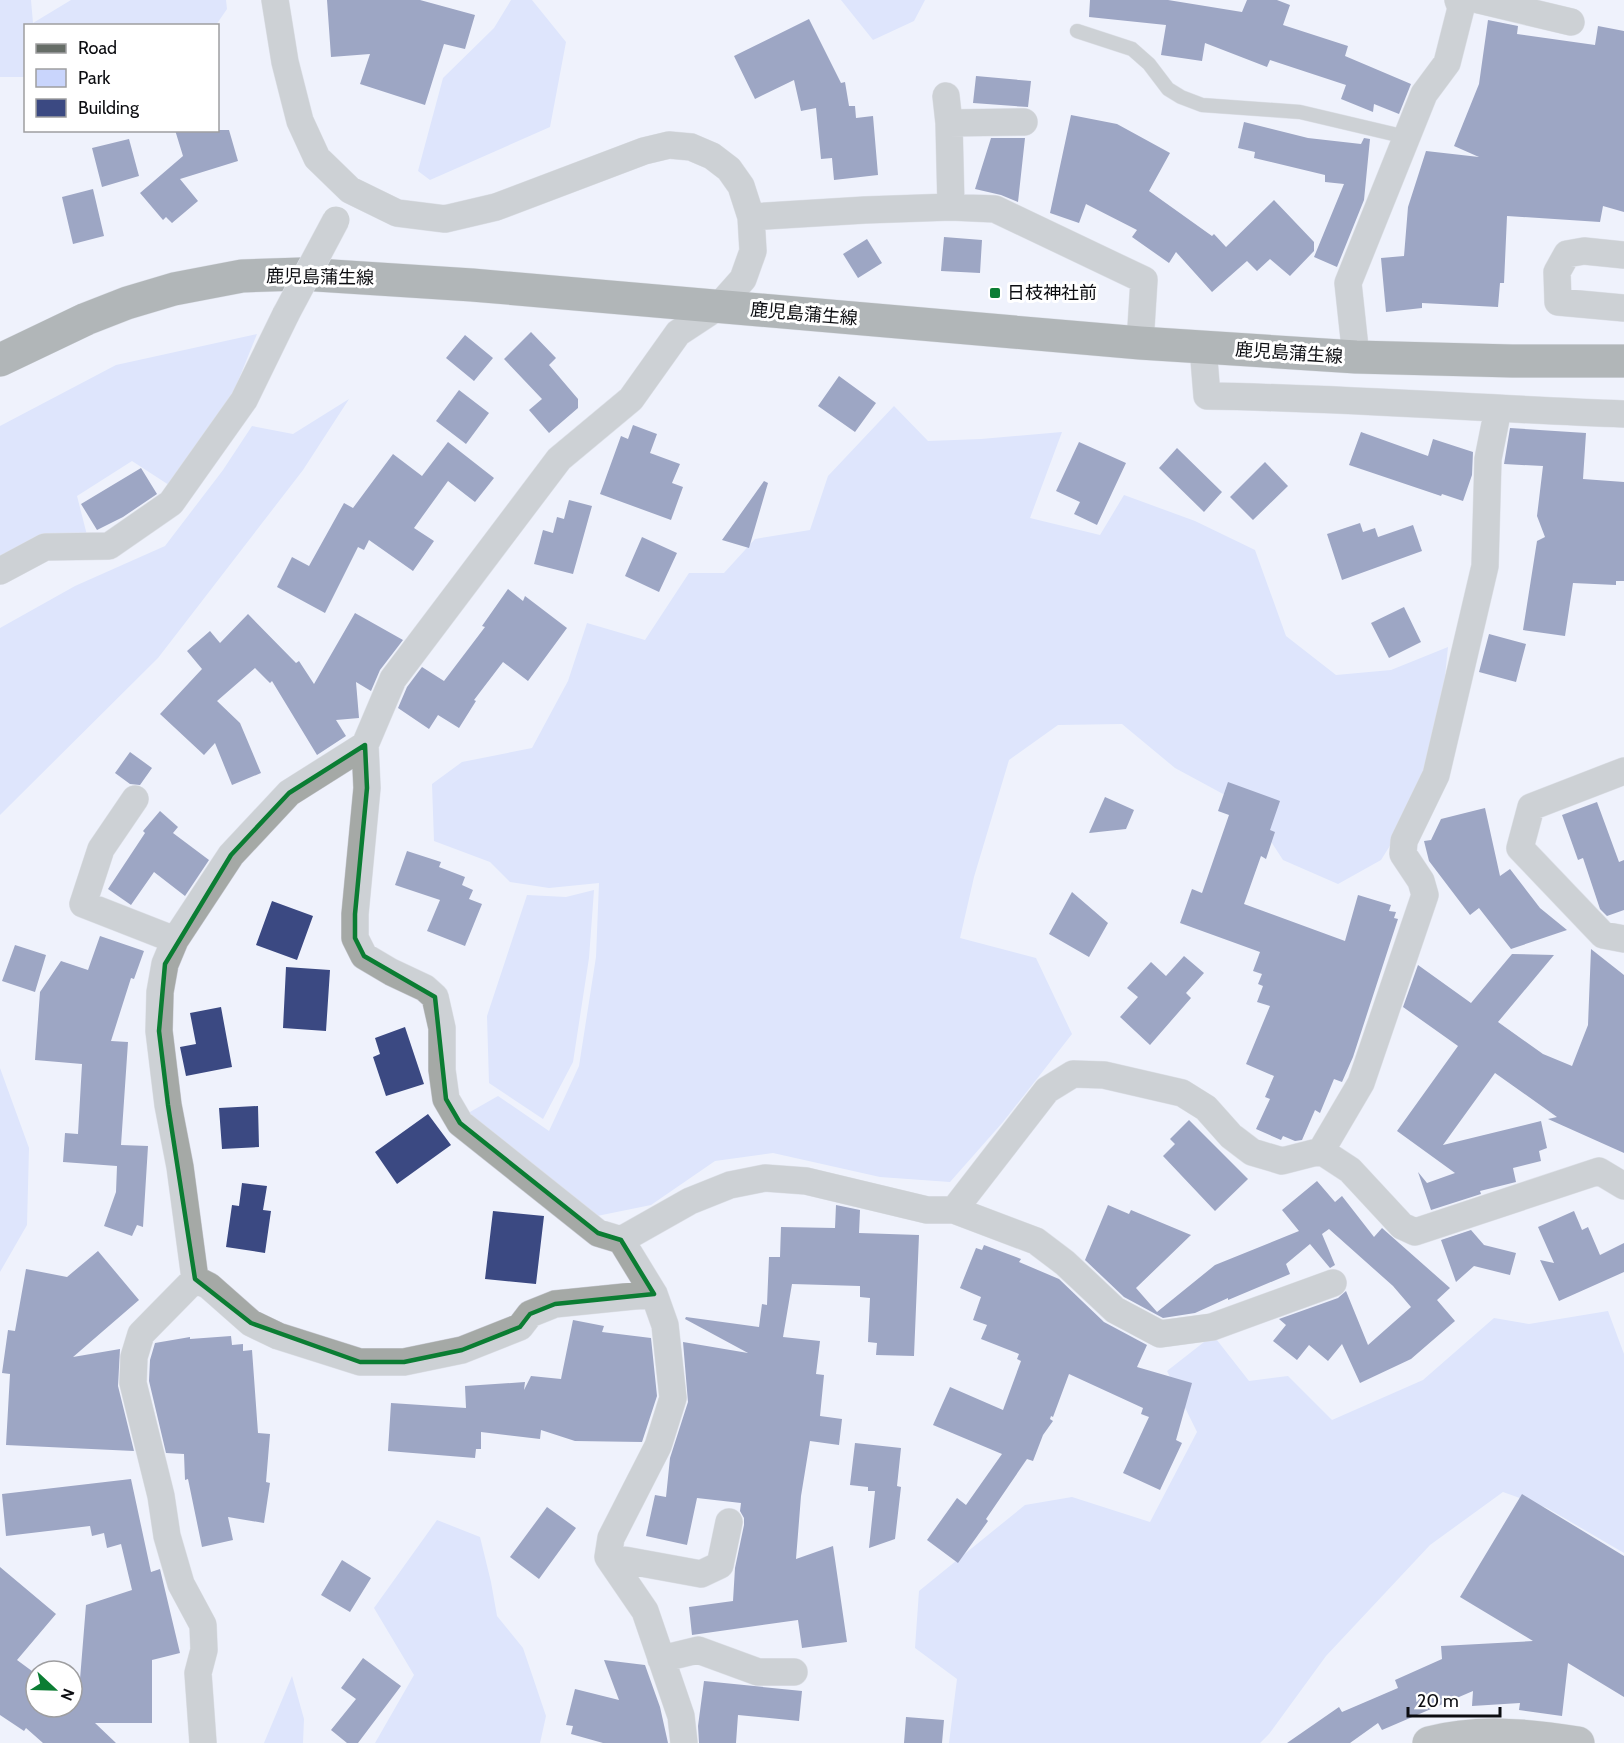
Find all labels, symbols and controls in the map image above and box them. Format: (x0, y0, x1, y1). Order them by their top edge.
legend (24, 24, 219, 132)
text: Road (78, 37, 117, 59)
text: Park (78, 67, 111, 89)
text: Building (78, 97, 140, 119)
street label: 鹿児島蒲生線 (266, 265, 374, 289)
place label: 日枝神社前 (1007, 282, 1097, 304)
marker: 日枝神社前 (988, 286, 1002, 300)
street label: 鹿児島蒲生線 (749, 298, 859, 330)
street label: 鹿児島蒲生線 (1234, 338, 1344, 368)
north arrow (24, 1659, 84, 1719)
scale bar (1408, 1680, 1500, 1718)
text: N (57, 1686, 78, 1703)
text: 20 m (1417, 1690, 1459, 1712)

